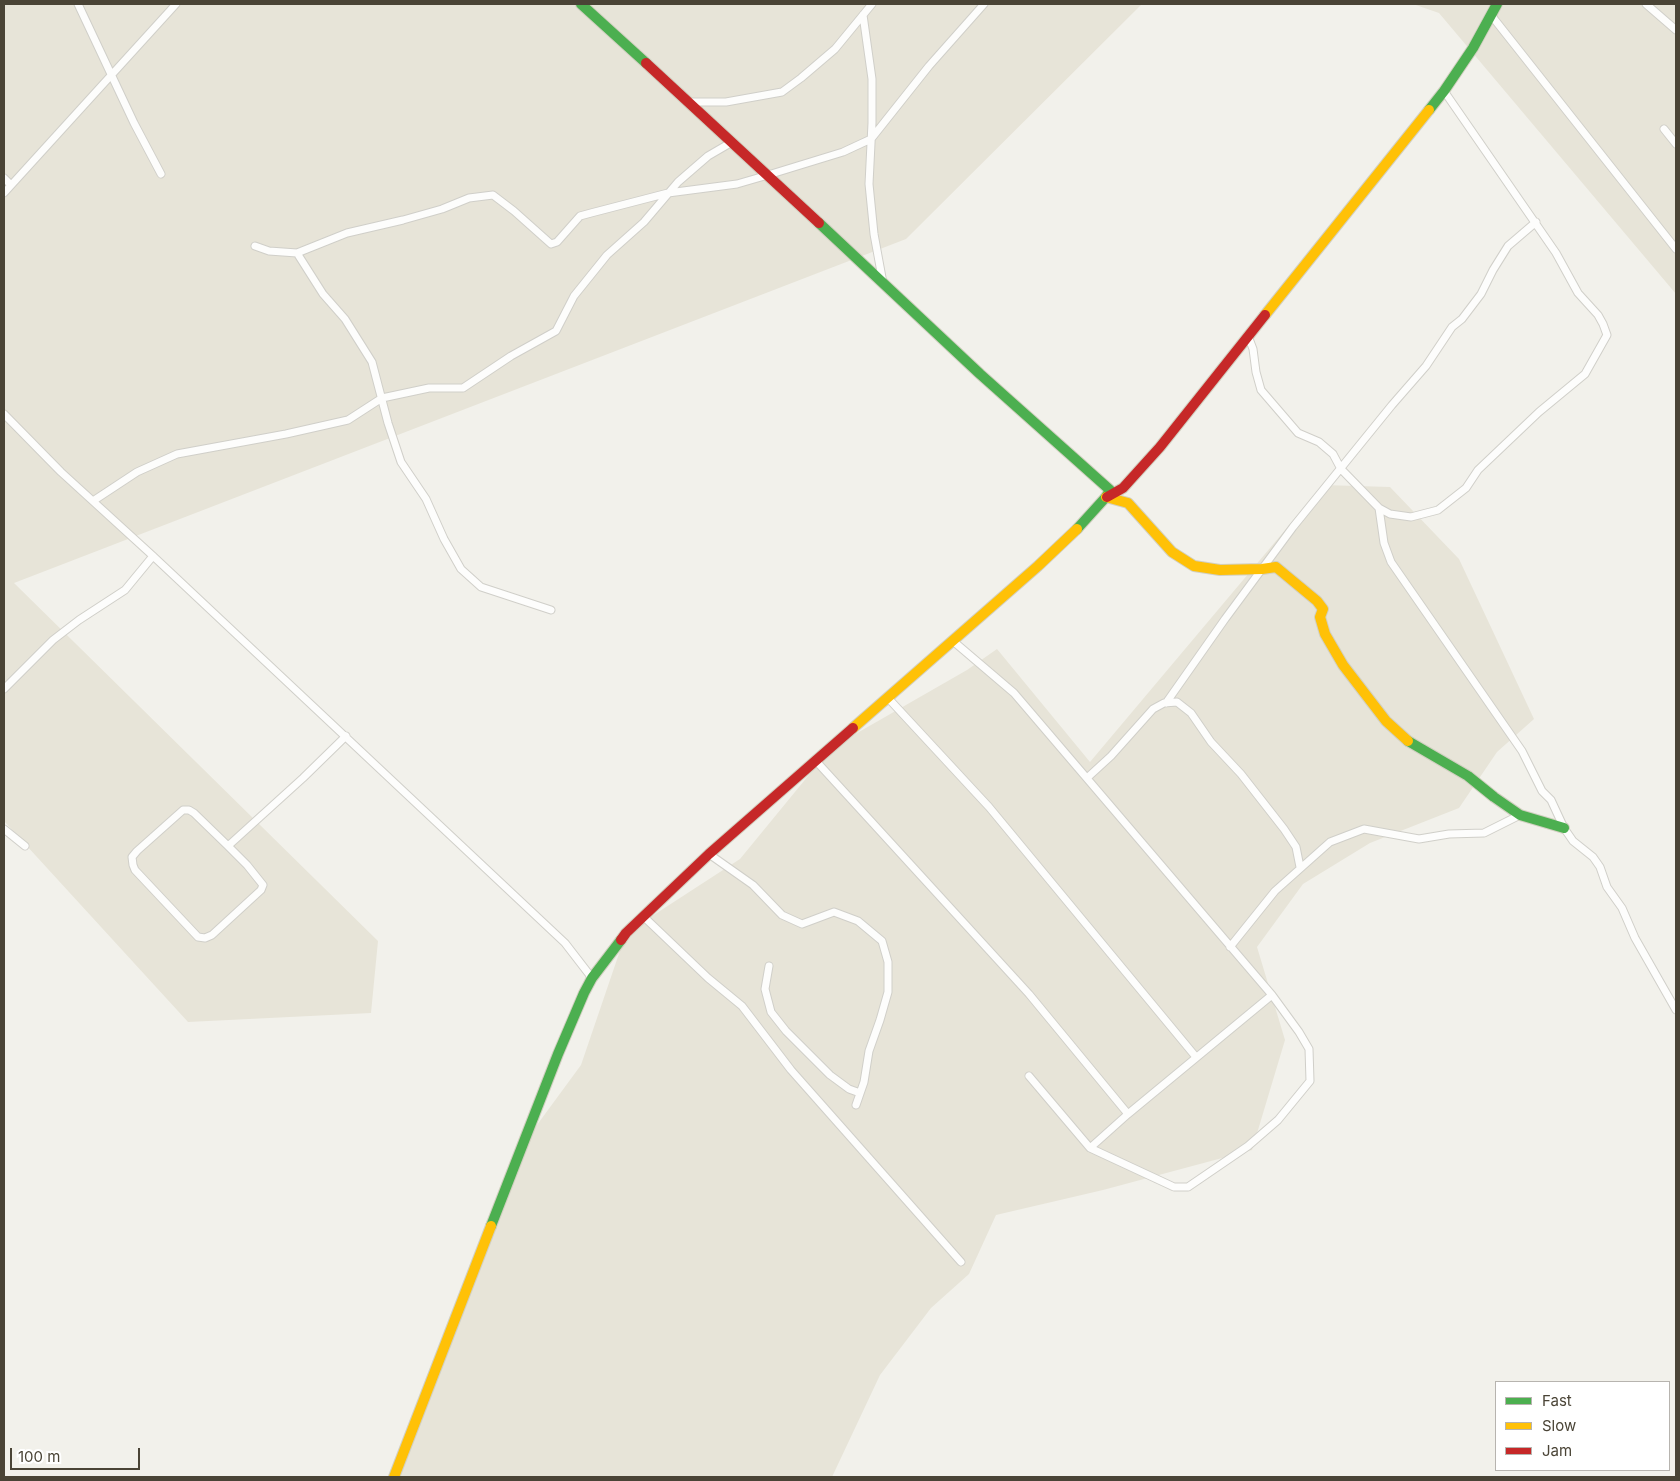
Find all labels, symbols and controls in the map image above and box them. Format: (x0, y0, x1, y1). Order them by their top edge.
legend (1495, 1381, 1670, 1471)
text: Fast (1542, 1391, 1572, 1410)
text: Slow (1542, 1416, 1576, 1435)
scale bar (12, 1438, 142, 1470)
text: Jam (1542, 1441, 1572, 1460)
text: 100 m (18, 1447, 60, 1466)

